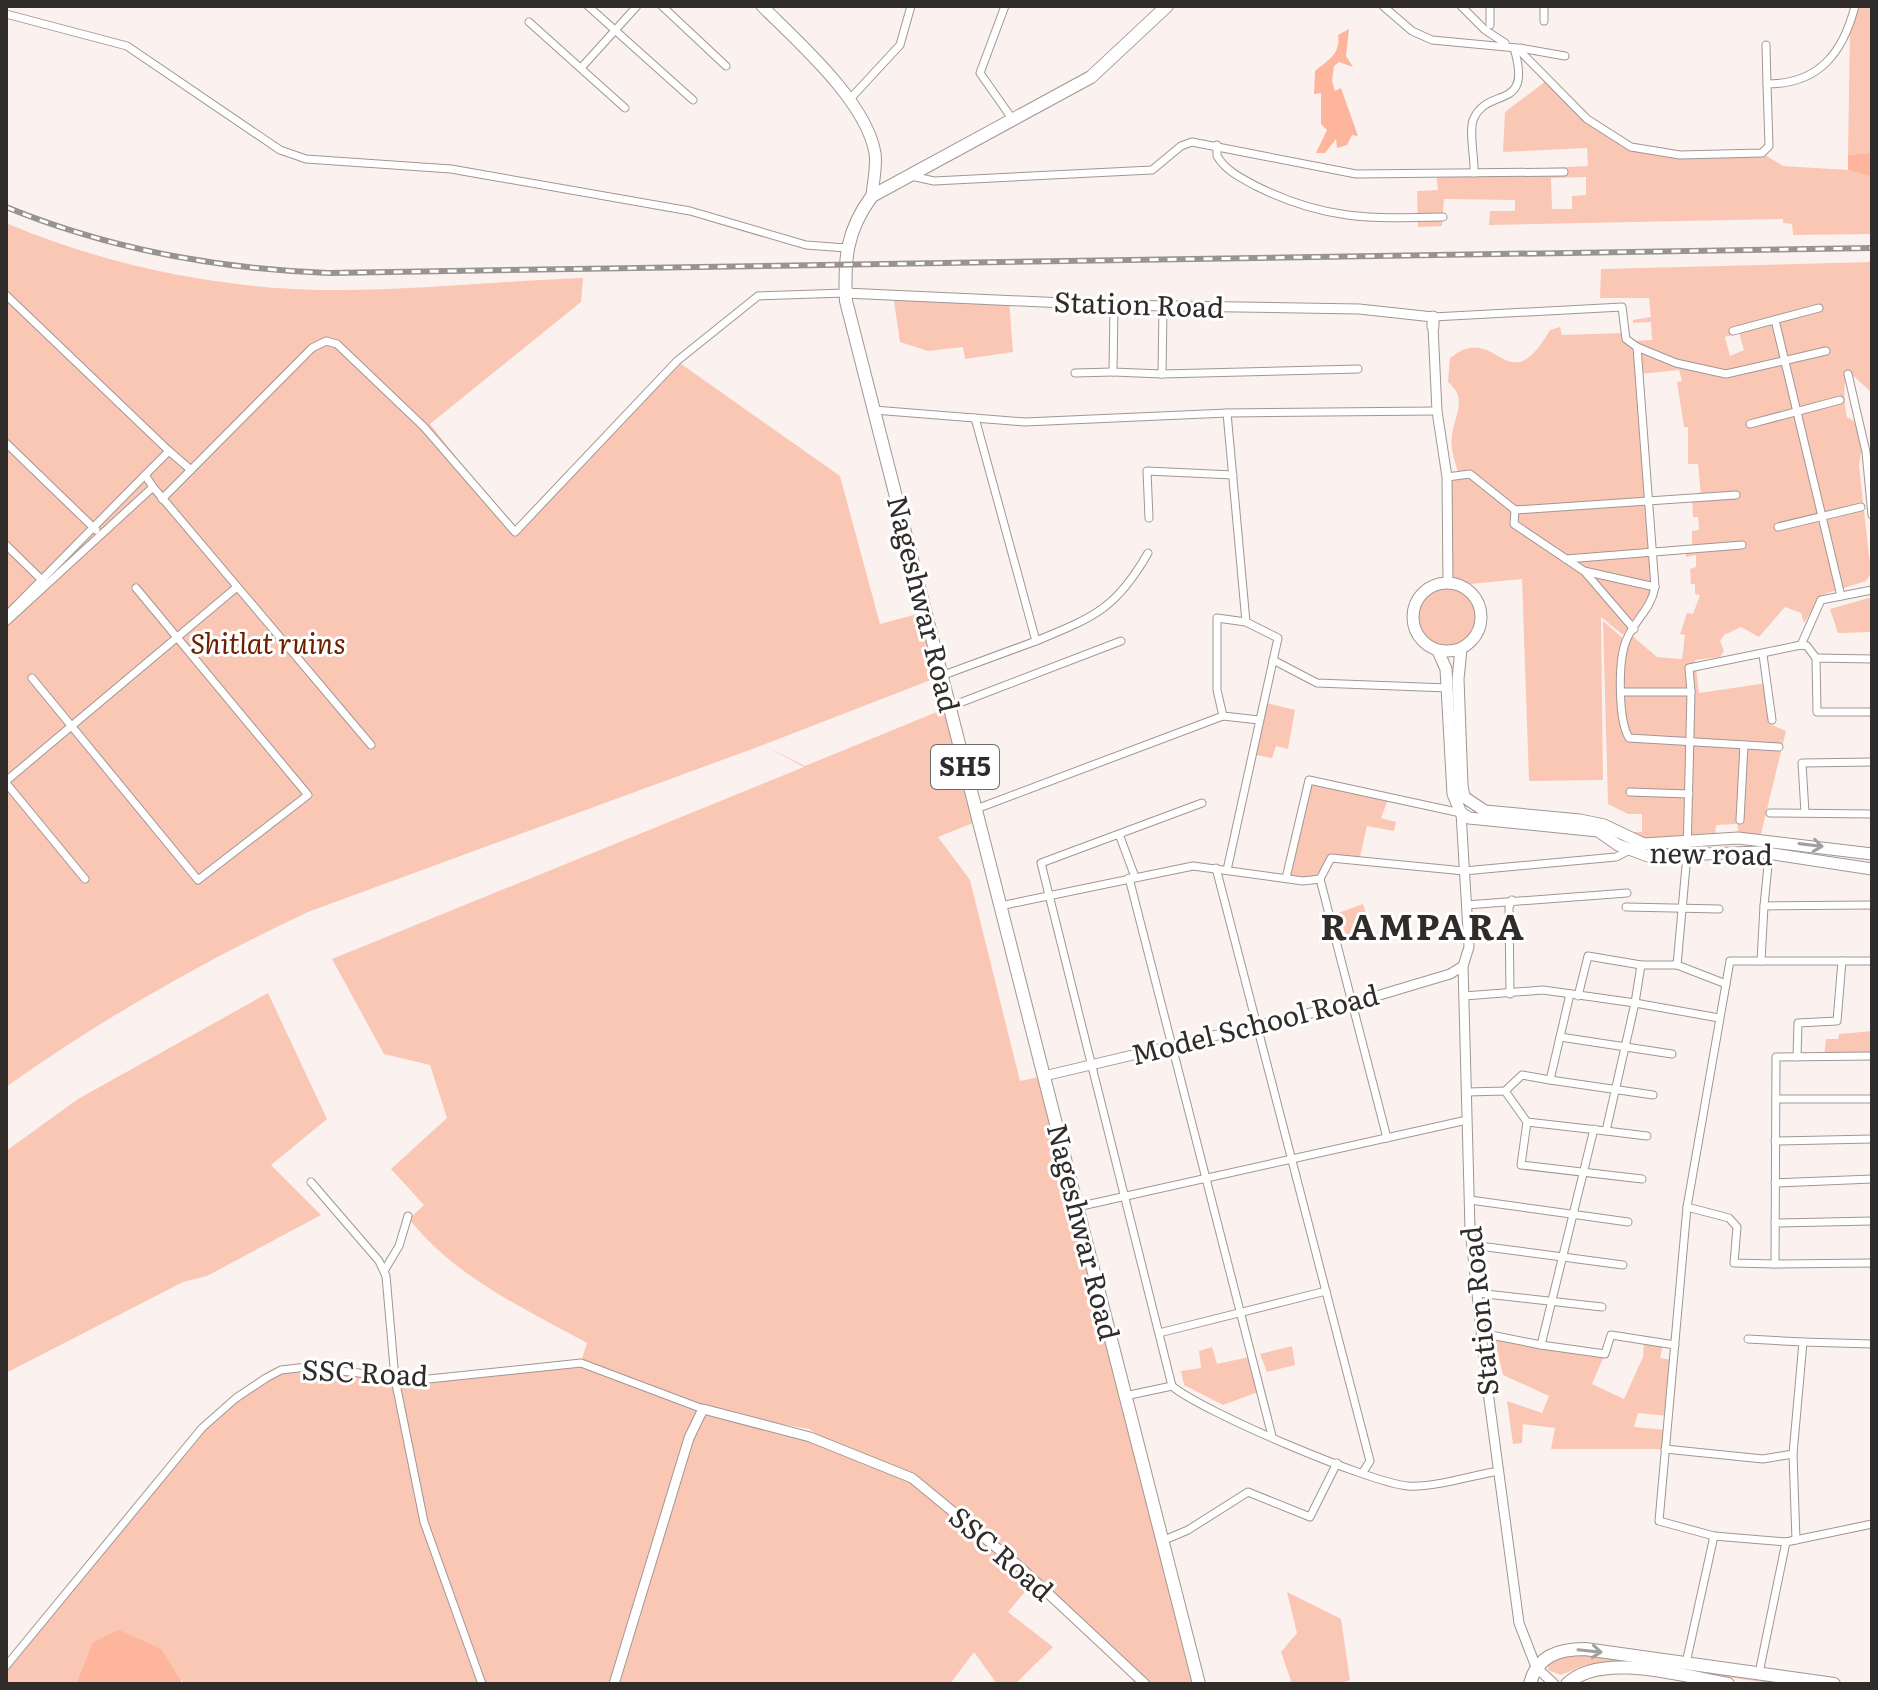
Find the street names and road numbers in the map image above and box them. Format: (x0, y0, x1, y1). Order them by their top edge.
street label: Station Road (1053, 279, 1225, 327)
street label: Nageshwar Road (878, 491, 972, 716)
road number: SH5 (931, 745, 999, 789)
street label: new road (1649, 830, 1773, 874)
street label: Model School Road (1126, 972, 1383, 1074)
street label: Nageshwar Road (1038, 1119, 1132, 1344)
street label: Station Road (1448, 1224, 1508, 1398)
street label: SSC Road (301, 1347, 429, 1395)
street label: SSC Road (941, 1495, 1064, 1610)

